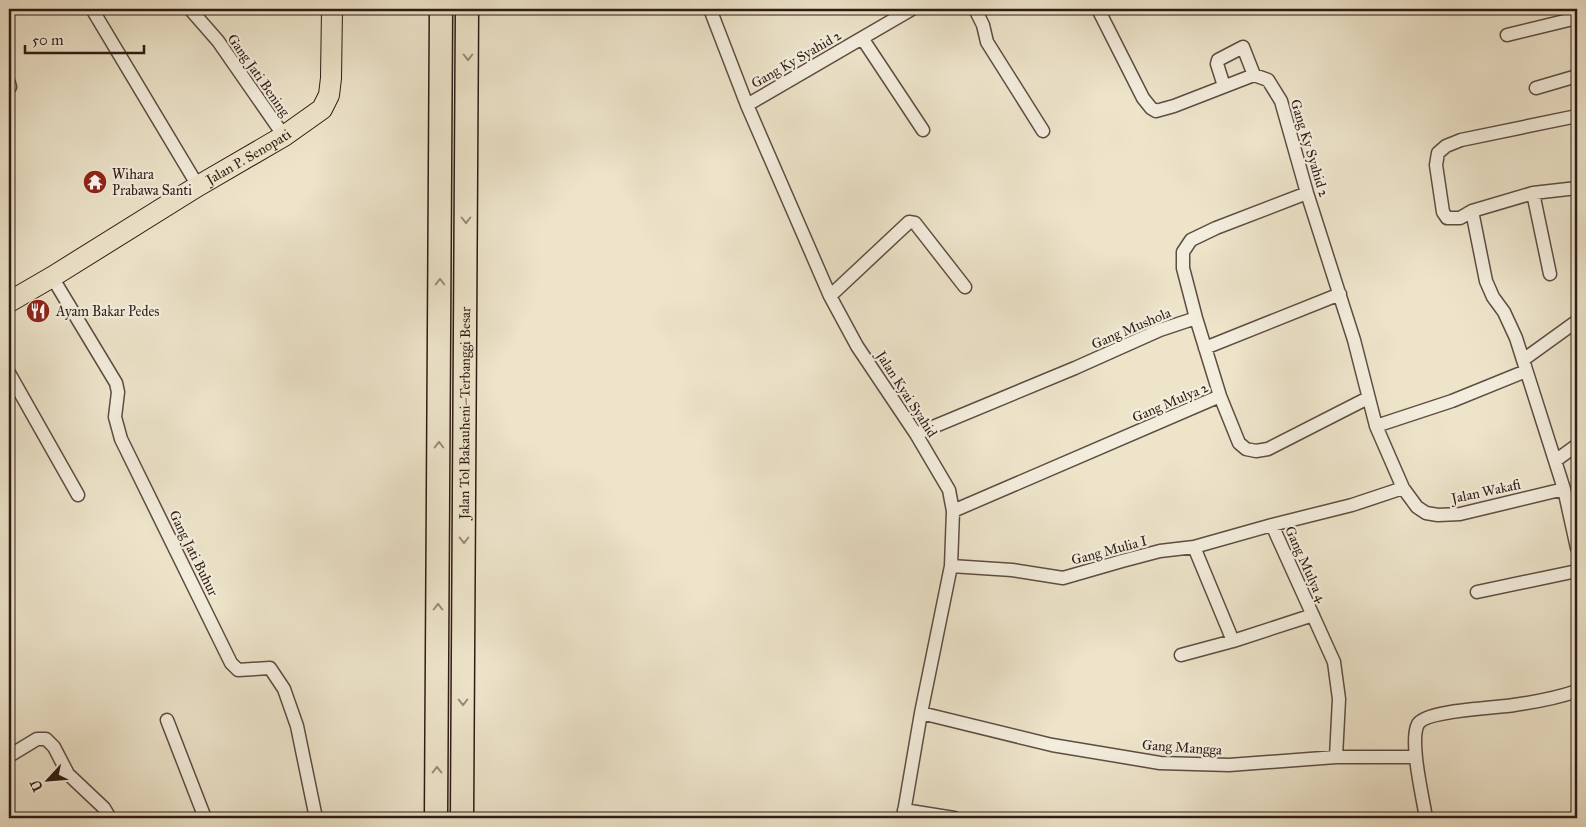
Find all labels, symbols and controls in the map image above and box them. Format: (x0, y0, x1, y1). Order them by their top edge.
scale bar (25, 22, 144, 54)
street label: Gang Ky Syahid 2 (748, 27, 844, 92)
text: 50 m (32, 31, 64, 49)
street label: Gang Jati Bening (223, 31, 294, 121)
one-way arrow (463, 54, 473, 62)
street label: Gang Ky Syahid 2 (1287, 97, 1332, 199)
street label: Jalan P. Senopati (201, 126, 295, 190)
place label: Wihara Prabawa Santi (112, 166, 192, 199)
temple icon: Wihara Prabawa Santi (82, 169, 108, 195)
one-way arrow (461, 216, 472, 224)
one-way arrow (435, 278, 445, 286)
restaurant icon: Ayam Bakar Pedes (25, 298, 51, 324)
place label: Ayam Bakar Pedes (55, 303, 159, 320)
street label: Gang Mushola (1089, 304, 1174, 353)
street label: Jalan Tol Bakauheni–Terbanggi Besar (456, 306, 474, 521)
street label: Jalan Kyai Syahid (871, 346, 941, 441)
street label: Gang Mulya 2 (1130, 379, 1211, 426)
one-way arrow (434, 440, 444, 448)
street label: Jalan Wakafi (1448, 476, 1523, 509)
street label: Gang Jati Buhur (165, 507, 222, 600)
street label: Gang Mulya 4 (1281, 523, 1330, 606)
street label: Gang Mulia I (1069, 532, 1149, 569)
one-way arrow (459, 536, 469, 544)
one-way arrow (433, 603, 443, 610)
one-way arrow (458, 699, 468, 707)
street label: Gang Mangga (1141, 736, 1223, 759)
north arrow (22, 754, 72, 804)
one-way arrow (432, 765, 442, 773)
text: U (26, 776, 47, 794)

